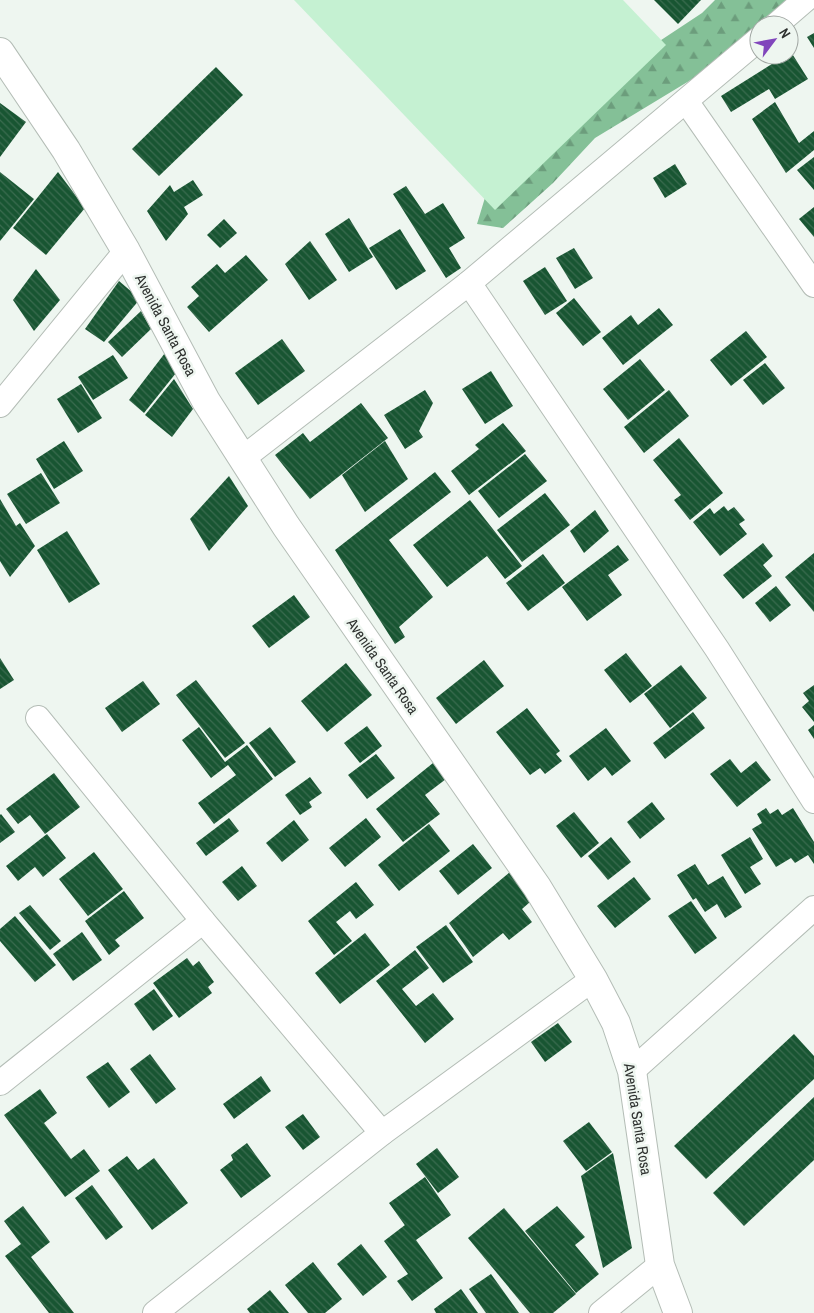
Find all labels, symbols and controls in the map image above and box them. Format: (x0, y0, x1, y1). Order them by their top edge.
north arrow (749, 15, 799, 65)
text: N (775, 25, 795, 41)
street label: Avenida Santa Rosa (130, 269, 202, 380)
street label: Avenida Santa Rosa (342, 613, 424, 718)
street label: Avenida Santa Rosa (619, 1061, 657, 1176)

